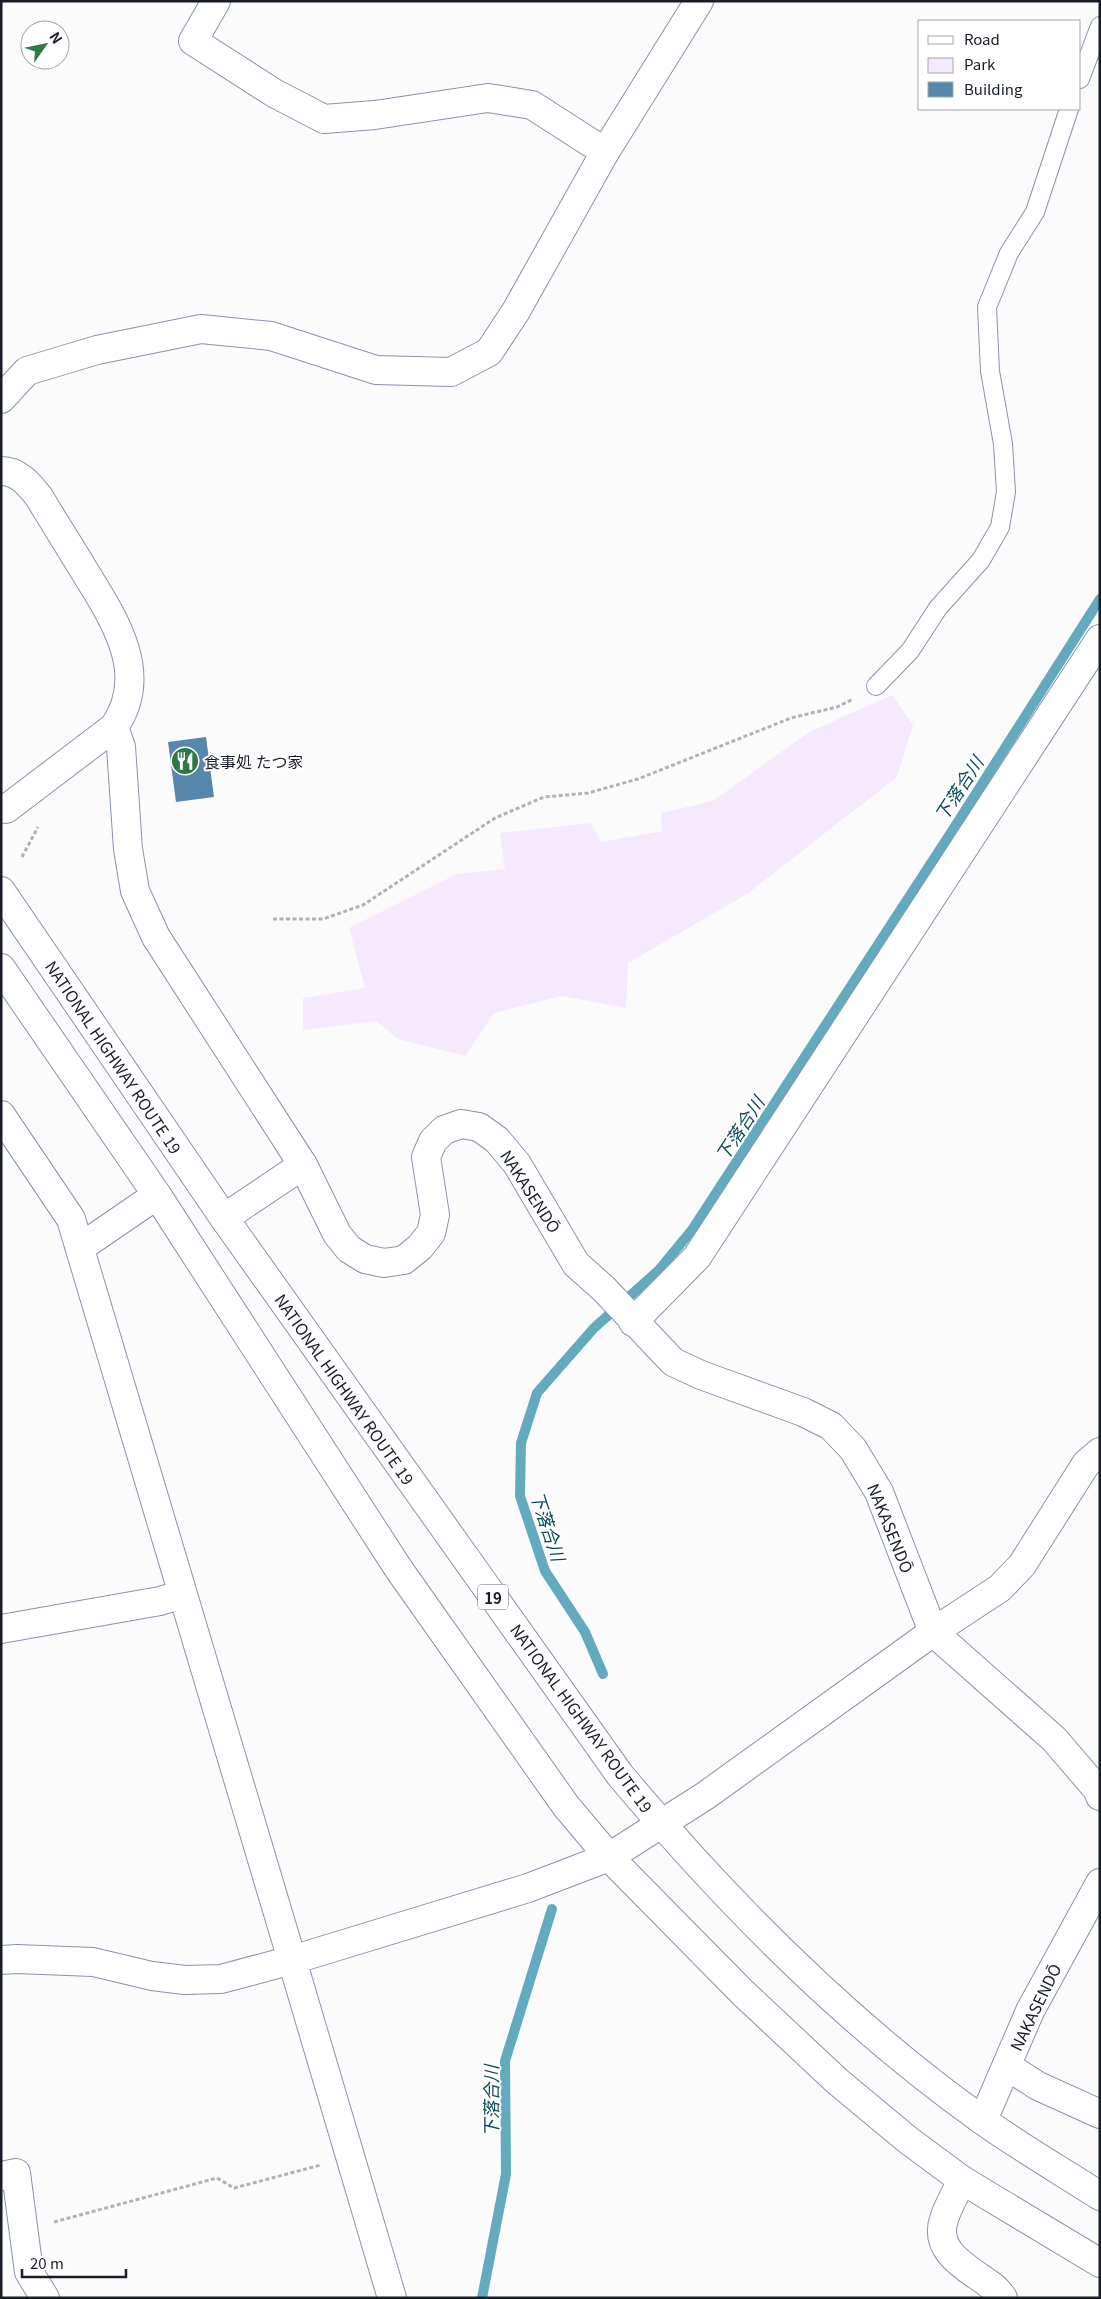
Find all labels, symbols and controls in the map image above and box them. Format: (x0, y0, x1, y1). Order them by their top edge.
north arrow (20, 20, 70, 70)
legend (918, 20, 1081, 110)
text: N (45, 28, 68, 47)
text: Road (964, 28, 1000, 49)
text: Park (964, 53, 996, 74)
text: Building (964, 78, 1023, 99)
restaurant icon: 食事処 たつ家 (170, 746, 200, 776)
place label: 食事処 たつ家 (204, 749, 304, 773)
water label: 下落合川 (927, 749, 990, 825)
street label: NATIONAL HIGHWAY ROUTE 19 (40, 956, 188, 1159)
water label: 下落合川 (708, 1089, 771, 1165)
street label: NAKASENDŌ (495, 1145, 567, 1237)
street label: NATIONAL HIGHWAY ROUTE 19 (270, 1289, 420, 1490)
street label: NAKASENDŌ (862, 1480, 920, 1576)
water label: 下落合川 (526, 1488, 573, 1566)
road number: 19 (478, 1584, 508, 1610)
street label: NATIONAL HIGHWAY ROUTE 19 (505, 1619, 659, 1818)
street label: NAKASENDŌ (1003, 1959, 1067, 2055)
water label: 下落合川 (477, 2063, 503, 2137)
scale bar (22, 2246, 126, 2278)
text: 20 m (30, 2252, 64, 2273)

